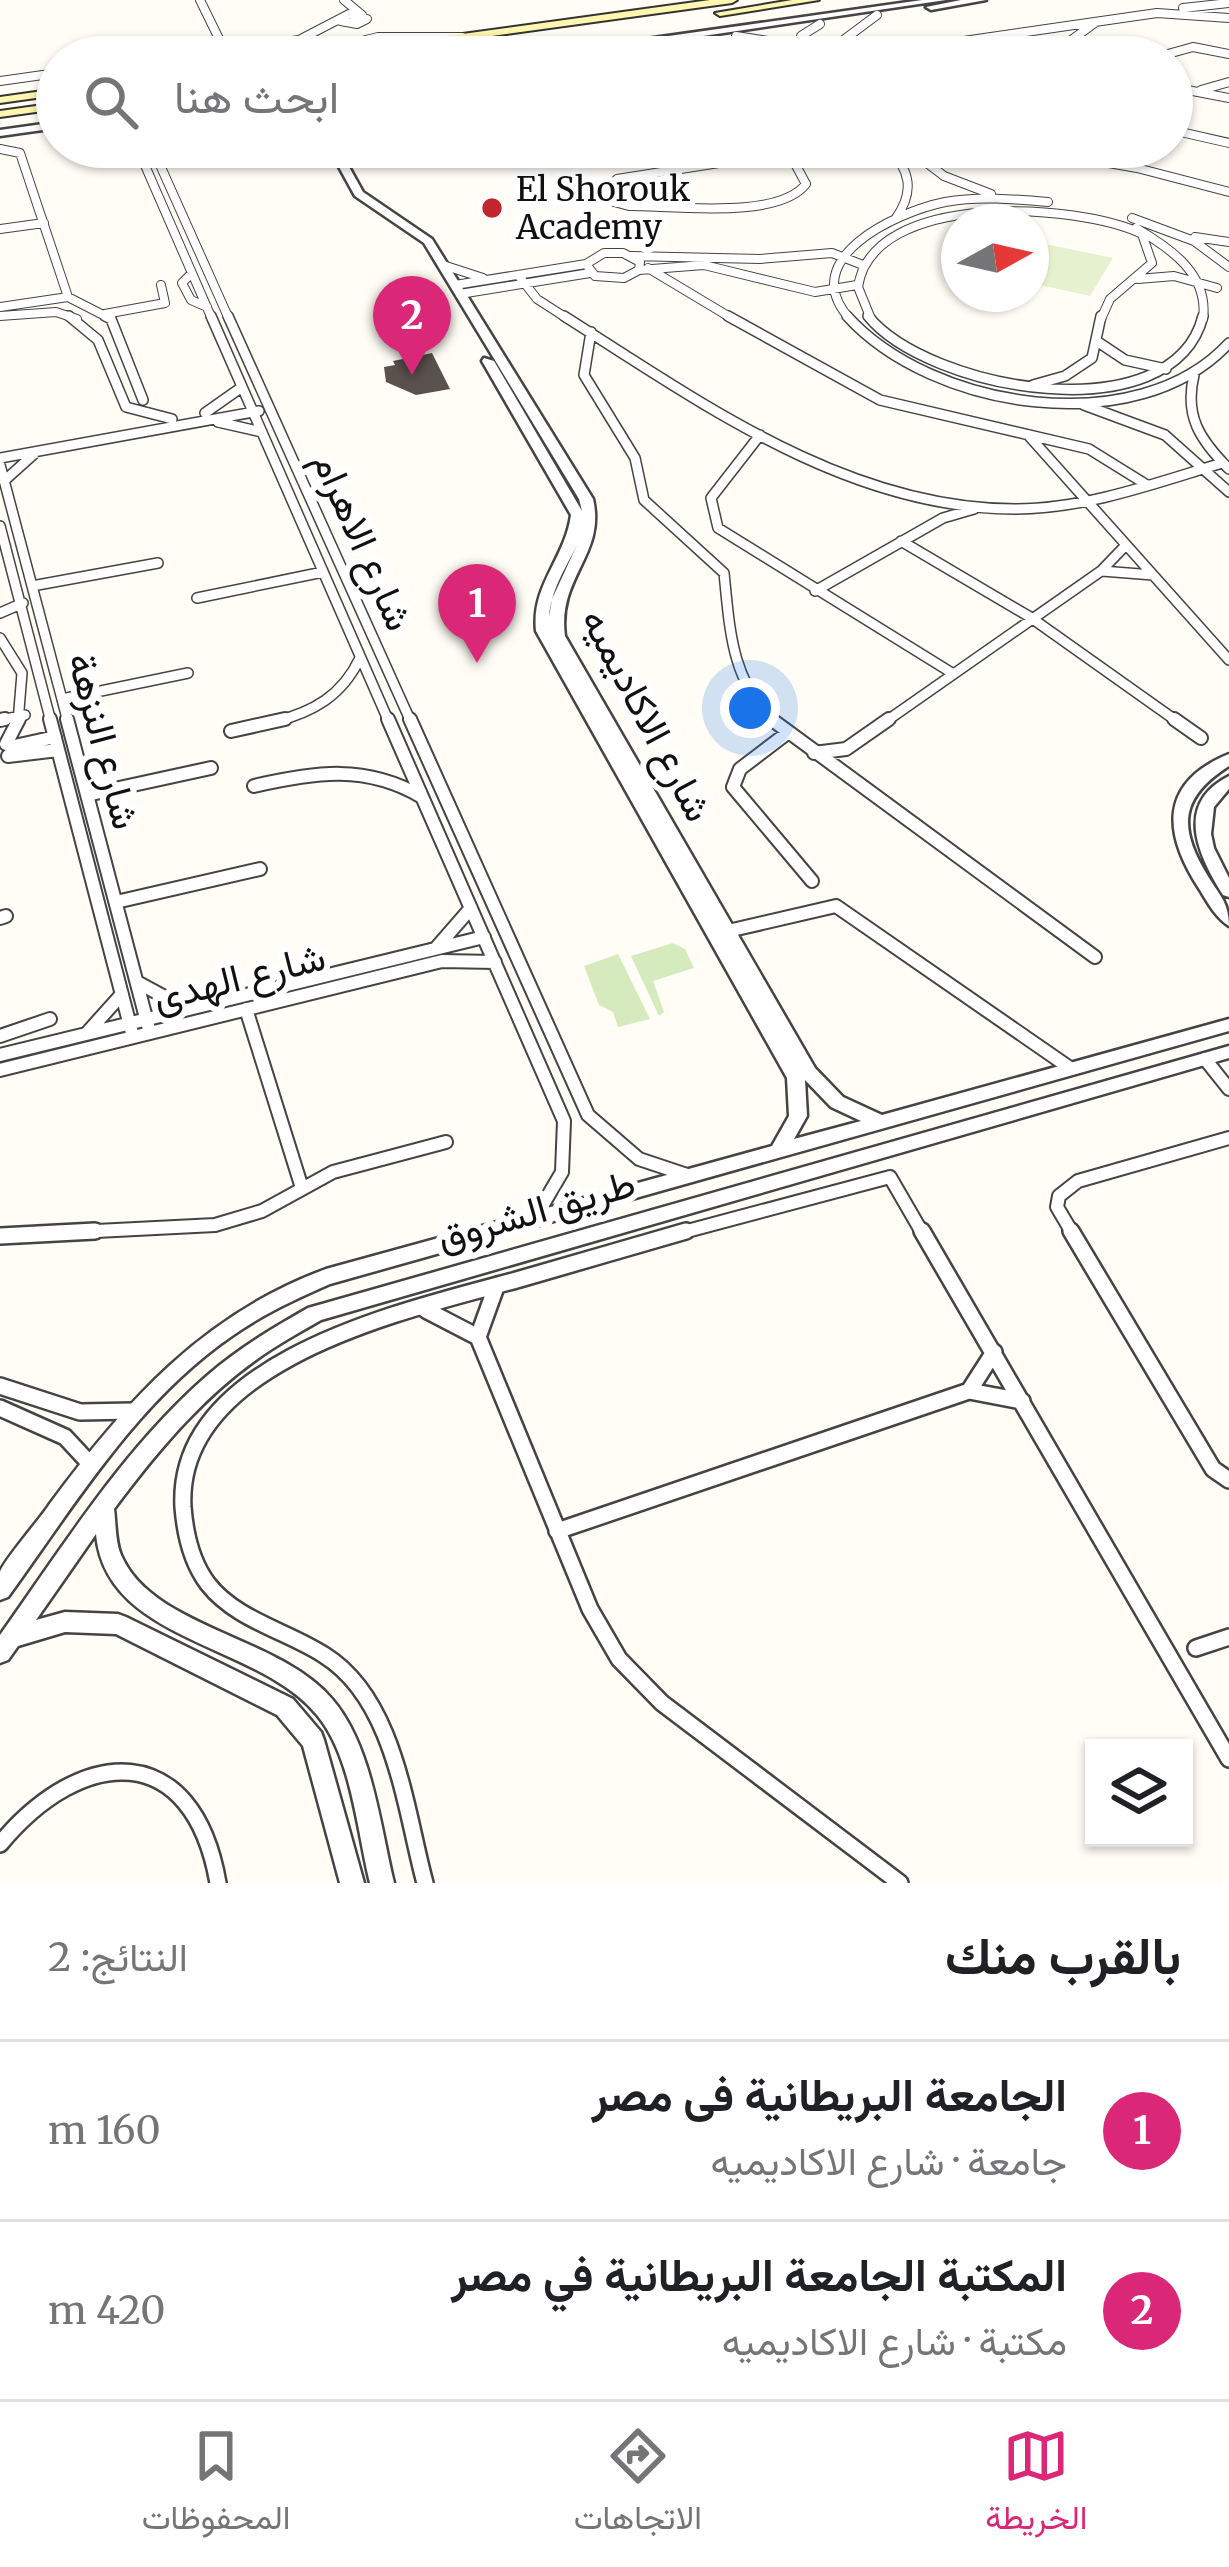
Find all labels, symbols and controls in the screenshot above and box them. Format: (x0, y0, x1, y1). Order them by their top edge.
search box (36, 36, 1193, 168)
icon: search (78, 69, 144, 135)
text: ابحث هنا (174, 69, 339, 125)
place label: El Shorouk Academy (515, 169, 690, 248)
marker: El Shorouk Academy (479, 195, 505, 221)
north arrow (941, 204, 1049, 312)
pin: 2 (373, 276, 451, 375)
street label: شارع الاهرام (300, 444, 424, 639)
pin: 1 (438, 564, 516, 663)
street label: شارع الاكاديميه (569, 600, 724, 831)
street label: شارع النزهة (55, 648, 151, 835)
your location (720, 678, 780, 738)
street label: شارع الهدى (148, 932, 331, 1024)
street label: طريق الشروق (431, 1158, 641, 1262)
map controls (1085, 1739, 1193, 1847)
button: layers (1085, 1739, 1193, 1847)
text: بالقرب منك (945, 1924, 1181, 1988)
text: النتائج: 2 (48, 1933, 188, 1982)
text: الجامعة البريطانية فى مصر (592, 2067, 1067, 2123)
text: 160 m (48, 2106, 161, 2155)
text: 1 (1133, 2106, 1151, 2155)
text: جامعة · شارع الاكاديميه (710, 2137, 1067, 2186)
text: المكتبة الجامعة البريطانية في مصر (451, 2247, 1067, 2303)
text: 420 m (48, 2286, 166, 2335)
text: 2 (1131, 2286, 1153, 2335)
text: مكتبة · شارع الاكاديميه (722, 2317, 1067, 2366)
tab: المحفوظات (142, 2423, 290, 2547)
tab: الاتجاهات (574, 2423, 702, 2547)
tab: الخريطة (985, 2423, 1087, 2547)

